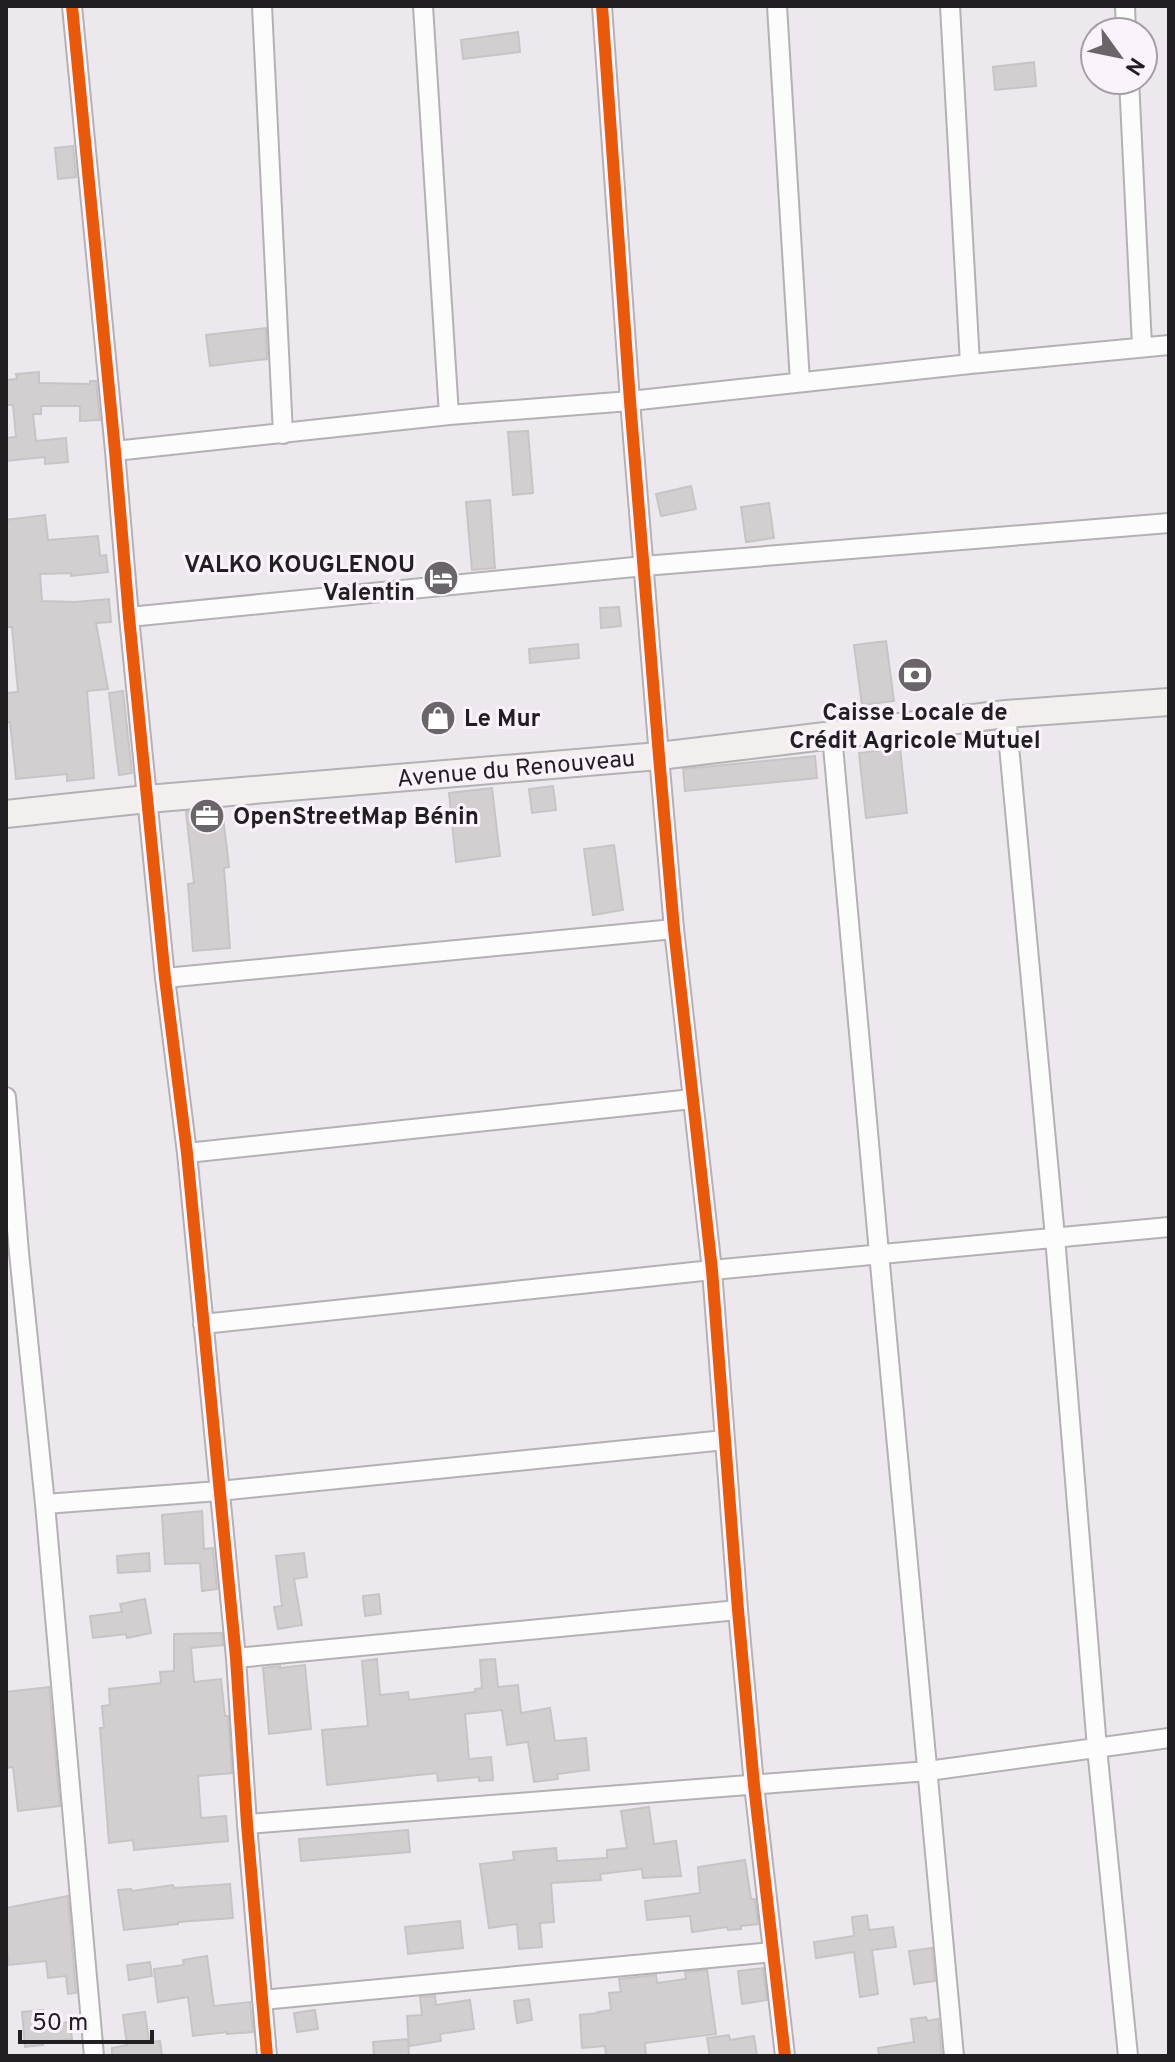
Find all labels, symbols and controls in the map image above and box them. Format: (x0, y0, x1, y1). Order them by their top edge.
north arrow (1079, 16, 1159, 96)
text: N (1118, 52, 1149, 80)
place label: VALKO KOUGLENOU Valentin (184, 551, 415, 609)
hotel icon: VALKO KOUGLENOU Valentin (422, 559, 460, 597)
bank icon: Caisse Locale de Crédit Agricole Mutuel (896, 656, 934, 694)
shop icon: Le Mur (419, 699, 457, 737)
place label: Caisse Locale de Crédit Agricole Mutuel (789, 699, 1041, 757)
place label: Le Mur (464, 705, 541, 735)
street label: Avenue du Renouveau (396, 745, 637, 795)
office icon: OpenStreetMap Bénin (188, 797, 226, 835)
place label: OpenStreetMap Bénin (233, 803, 479, 833)
scale bar (20, 1994, 152, 2044)
text: 50 m (32, 2009, 88, 2039)

